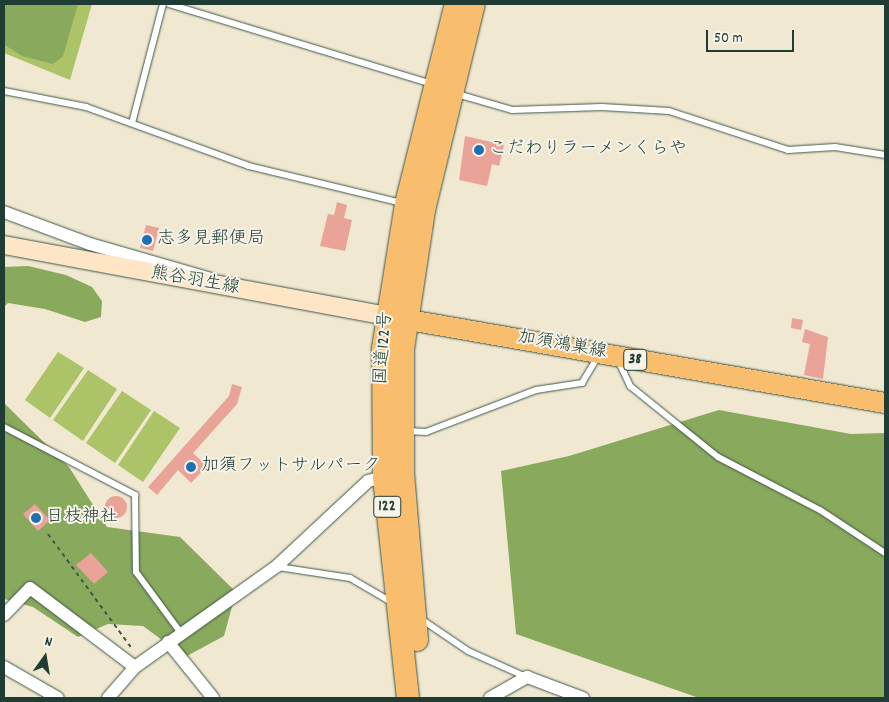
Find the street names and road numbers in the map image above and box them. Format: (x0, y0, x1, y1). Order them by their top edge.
street label: 熊谷羽生線 (149, 264, 241, 300)
street label: 国道122号 (372, 310, 398, 386)
street label: 加須鴻巣線 (516, 328, 608, 364)
road number: 38 (622, 346, 648, 374)
road number: 122 (373, 494, 401, 520)

